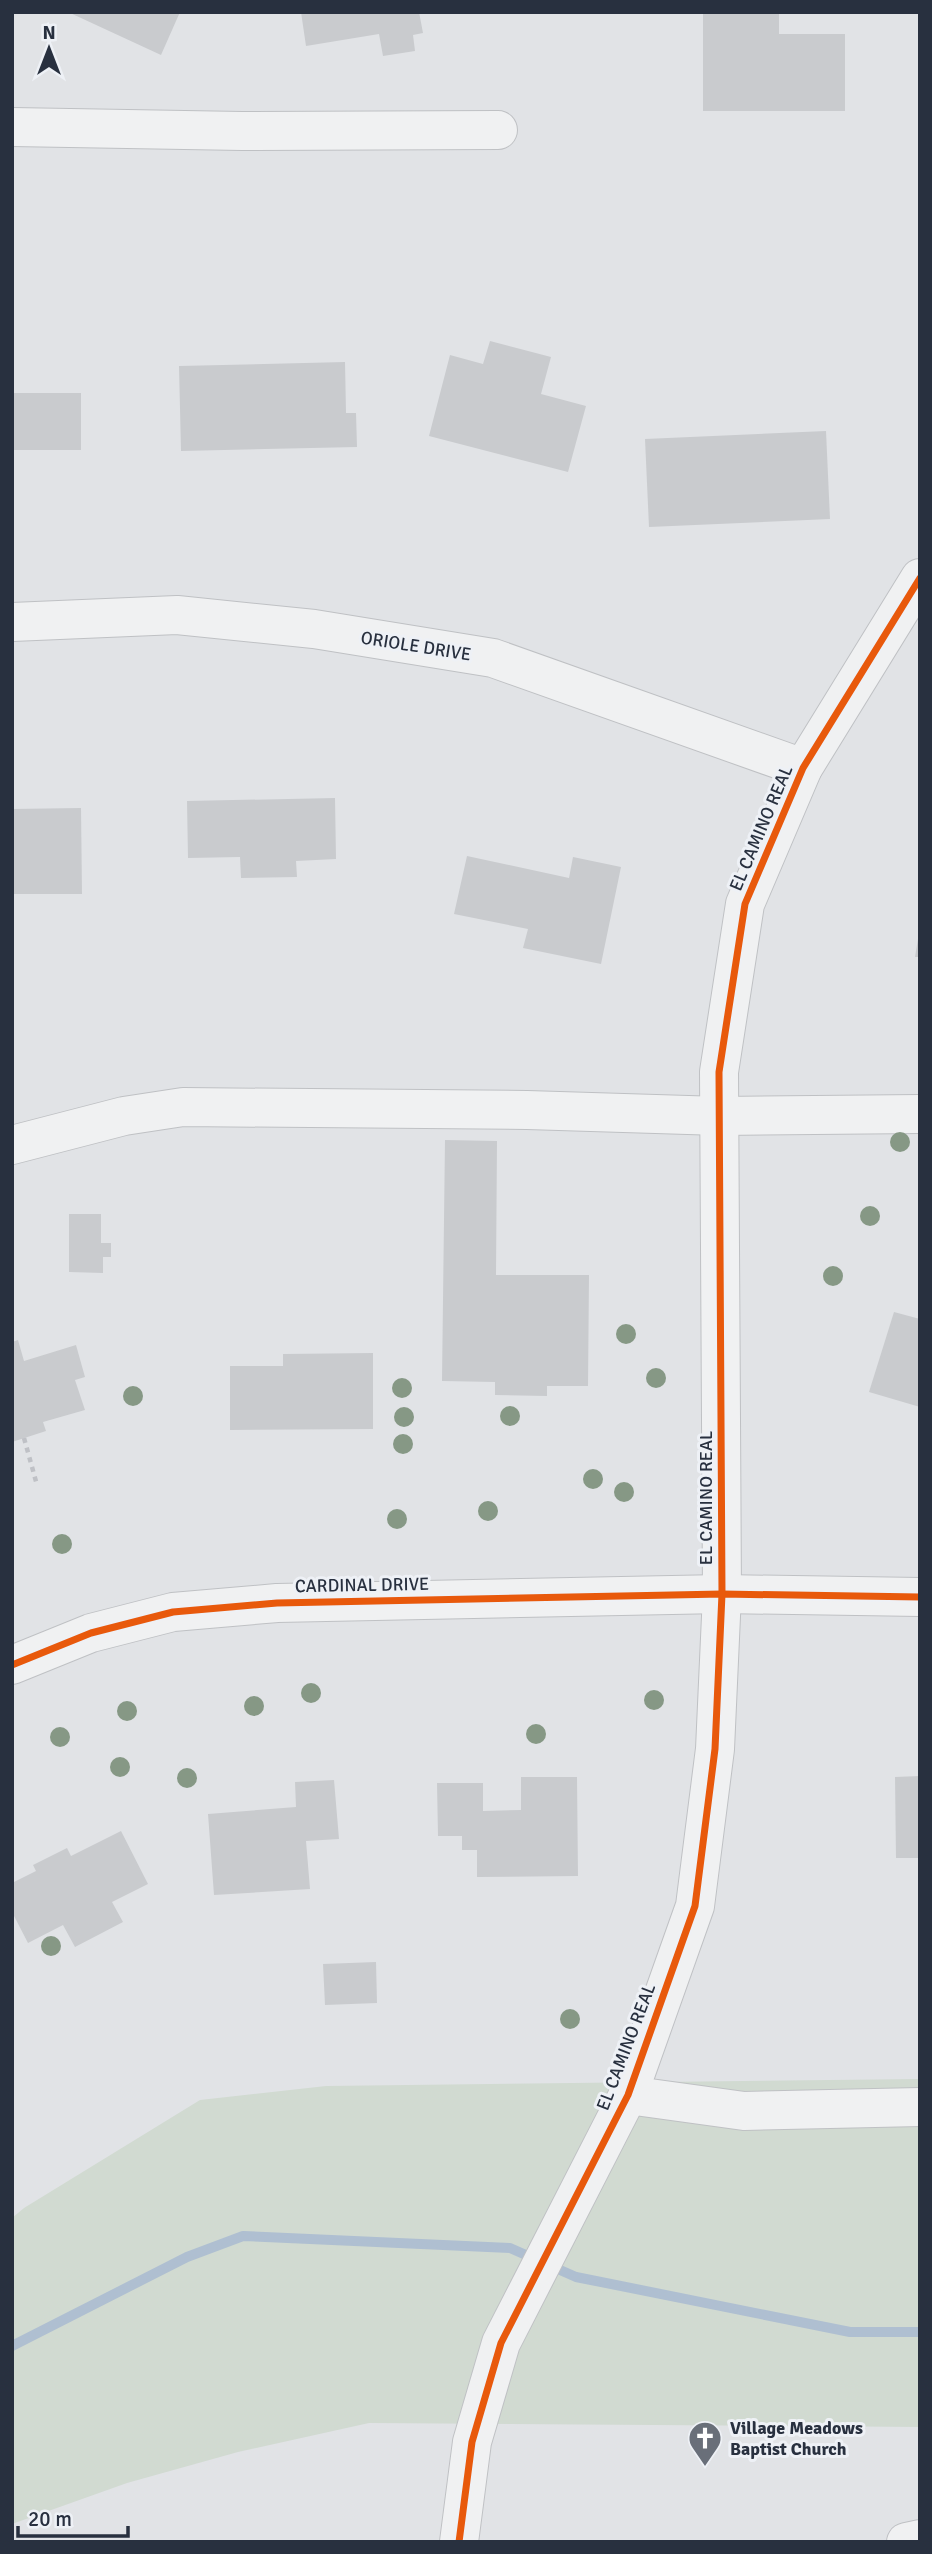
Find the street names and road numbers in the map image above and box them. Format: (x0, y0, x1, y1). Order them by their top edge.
street label: ORIOLE DRIVE (359, 626, 473, 666)
street label: EL CAMINO REAL (725, 762, 797, 894)
street label: EL CAMINO REAL (695, 1431, 717, 1565)
street label: CARDINAL DRIVE (295, 1573, 429, 1597)
street label: EL CAMINO REAL (592, 1980, 660, 2114)

